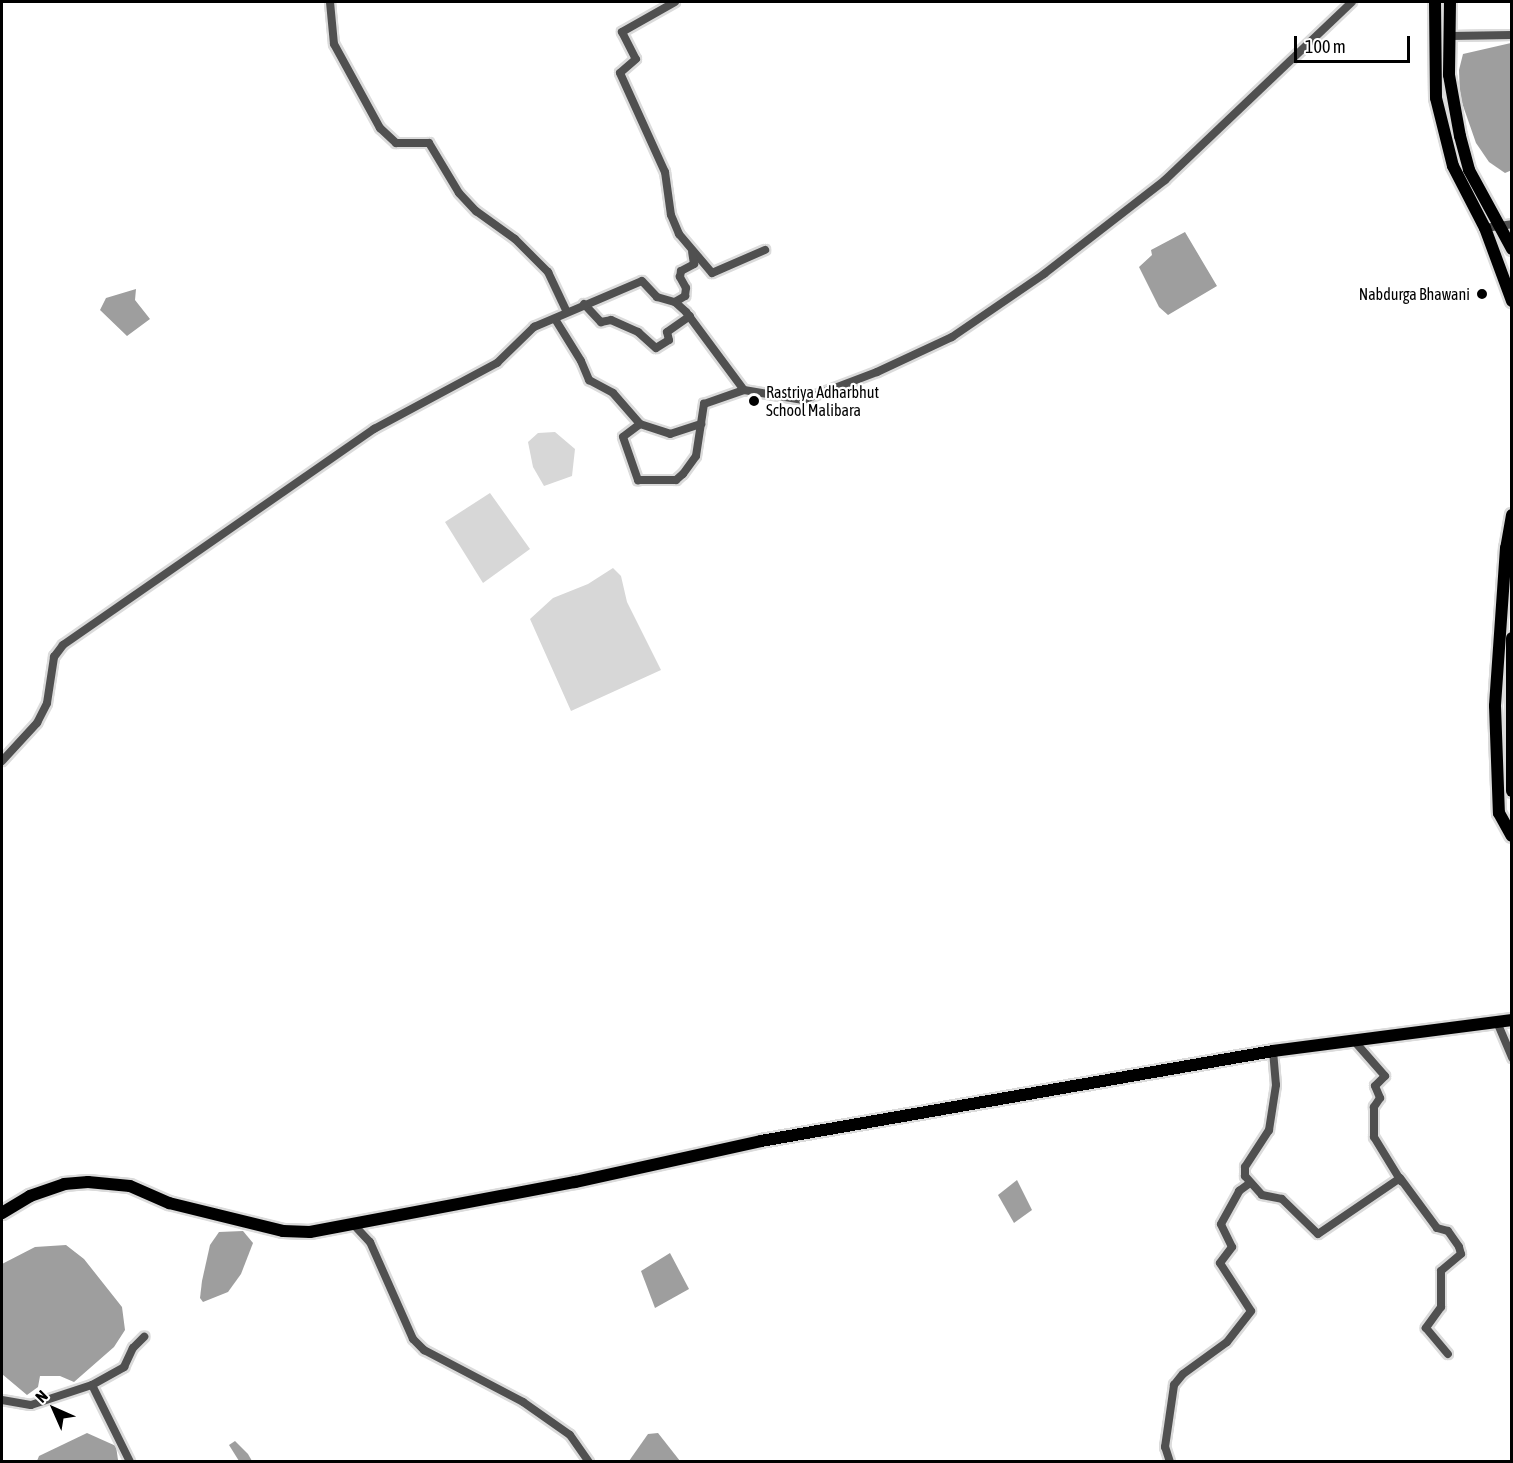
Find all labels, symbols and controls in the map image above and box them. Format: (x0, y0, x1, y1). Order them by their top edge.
scale bar (1297, 24, 1412, 62)
text: 100 m (1305, 36, 1346, 57)
place label: Nabdurga Bhawani (1359, 284, 1470, 304)
marker: Nabdurga Bhawani (1475, 287, 1489, 301)
place label: Rastriya Adharbhut School Malibara (766, 382, 879, 420)
marker: Rastriya Adharbhut School Malibara (747, 394, 761, 408)
north arrow (24, 1379, 84, 1439)
text: N (32, 1387, 51, 1406)

